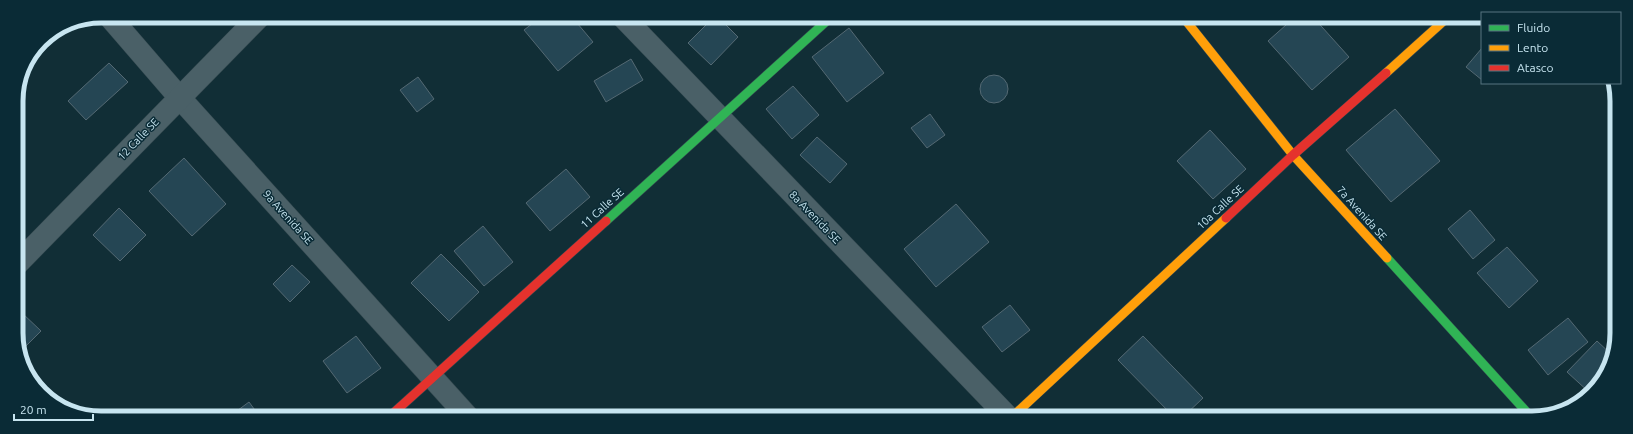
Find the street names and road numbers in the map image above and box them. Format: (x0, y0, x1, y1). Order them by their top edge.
street label: 12 Calle SE (115, 116, 161, 162)
street label: 10a Calle SE (1194, 182, 1246, 232)
street label: 7a Avenida SE (1335, 184, 1389, 242)
street label: 11 Calle SE (578, 186, 626, 230)
street label: 9a Avenida SE (261, 188, 315, 246)
street label: 8a Avenida SE (787, 188, 843, 246)

